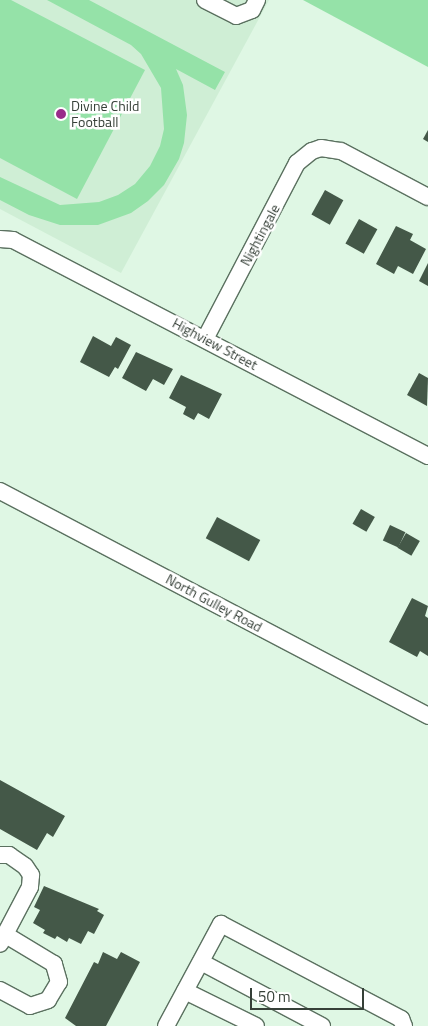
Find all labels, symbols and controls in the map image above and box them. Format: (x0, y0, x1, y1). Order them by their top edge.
place label: Divine Child Football (71, 98, 139, 130)
marker: Divine Child Football (55, 108, 67, 120)
street label: Nightingale (237, 201, 283, 269)
street label: Highview Street (170, 315, 260, 373)
street label: North Gulley Road (163, 571, 265, 635)
scale bar (253, 978, 367, 1010)
text: 50 m (258, 985, 291, 1008)

